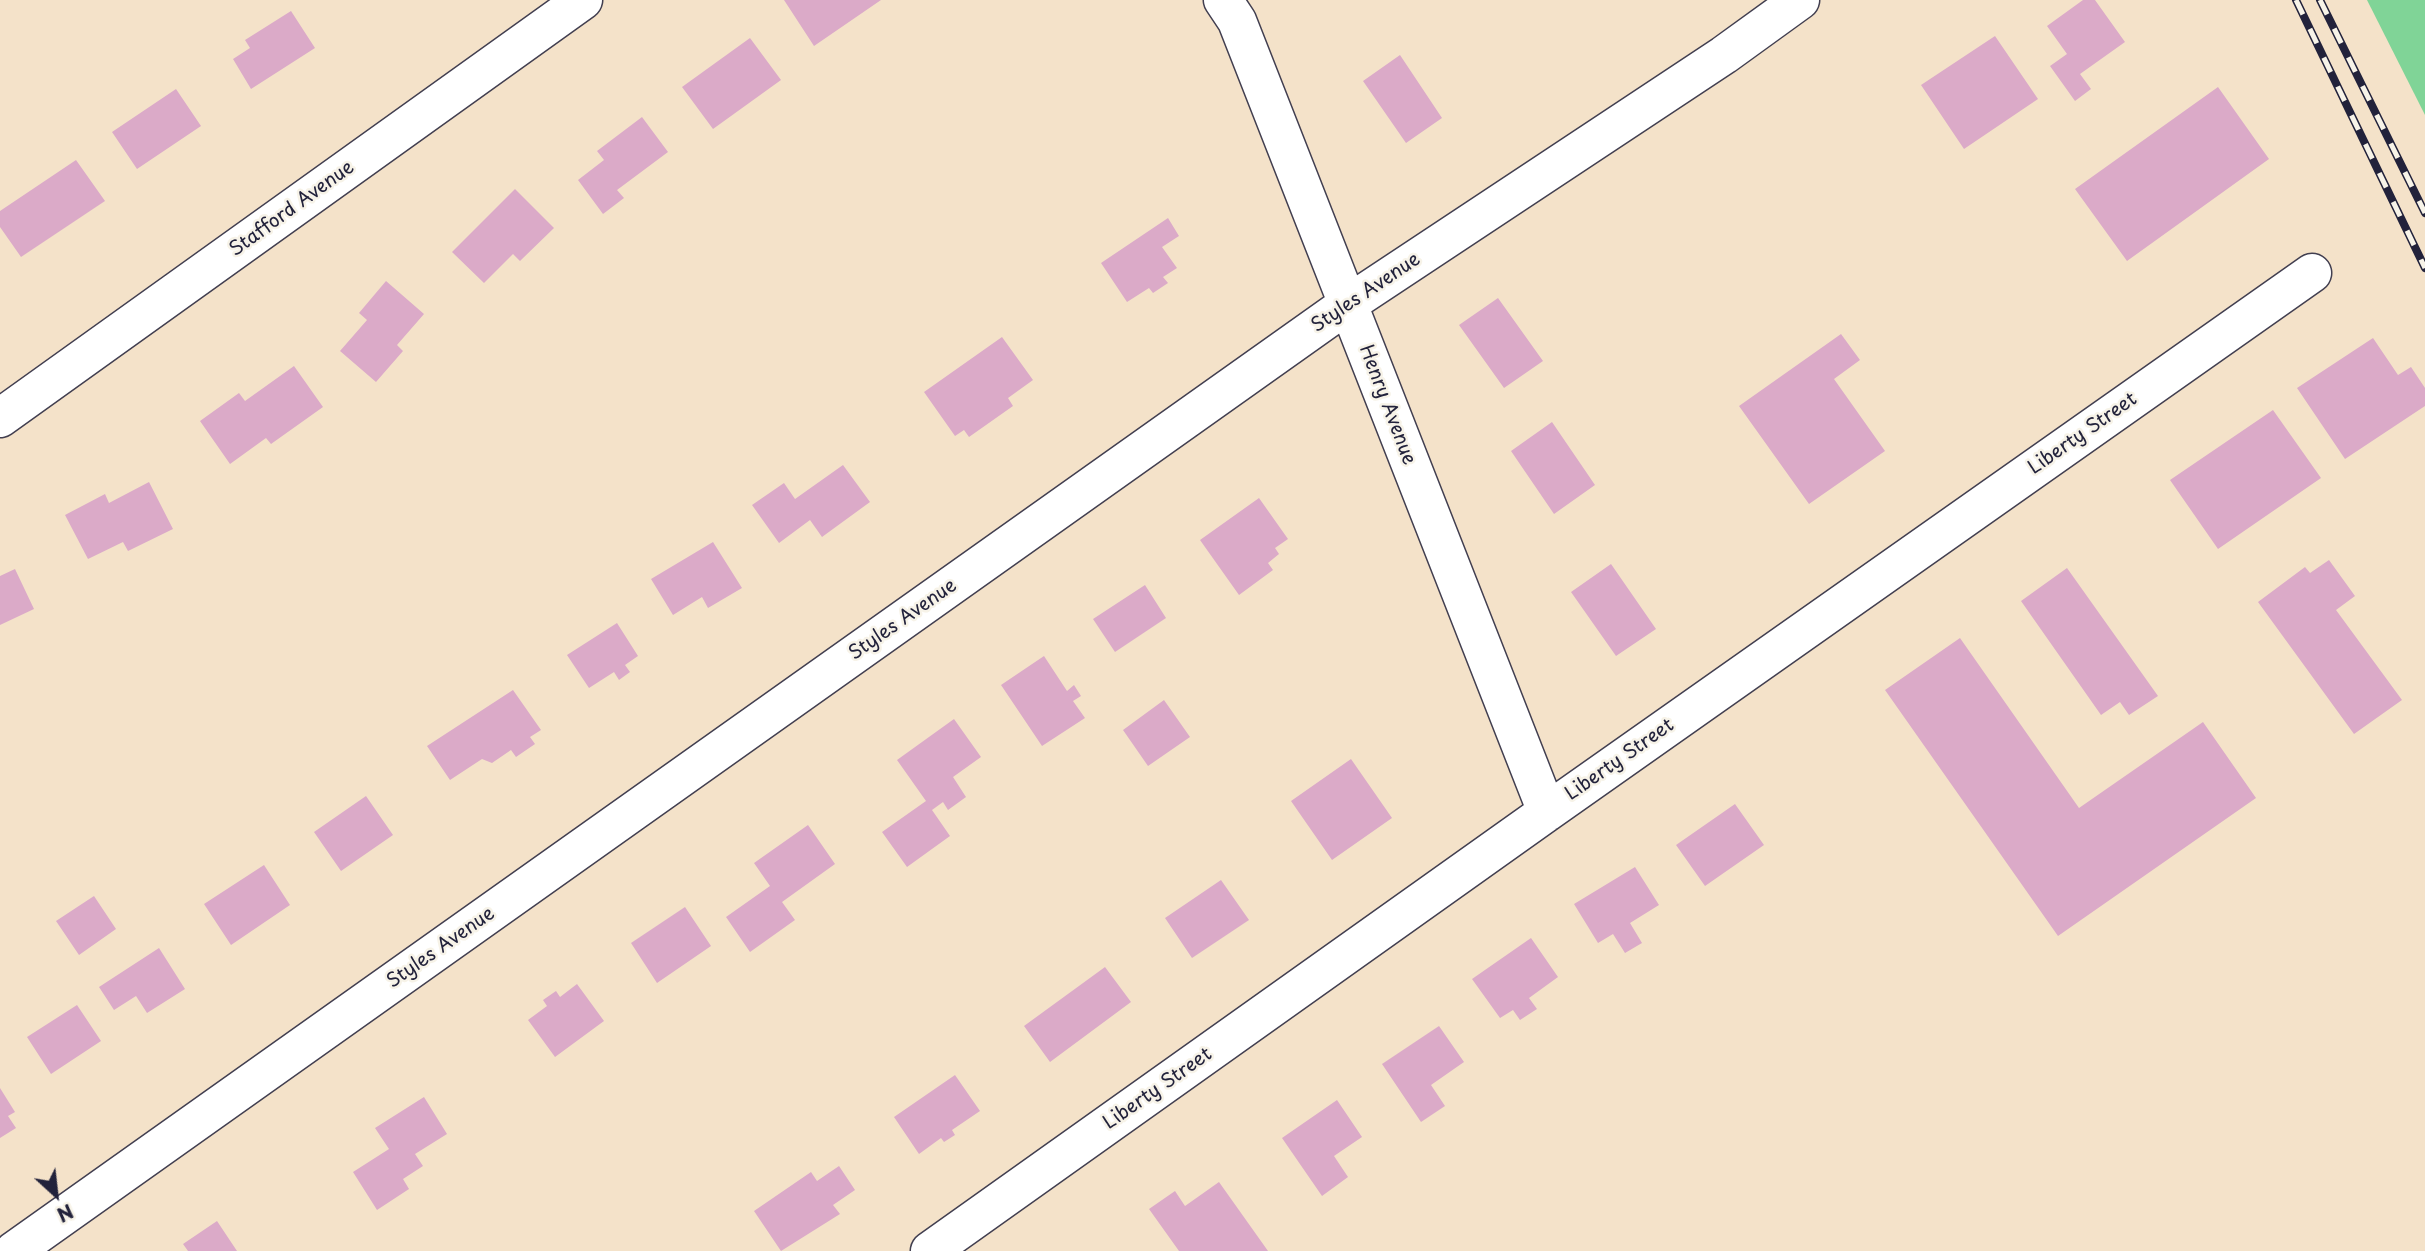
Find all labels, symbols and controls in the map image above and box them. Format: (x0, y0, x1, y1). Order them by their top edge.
street label: Stafford Avenue (225, 156, 359, 262)
street label: Styles Avenue (1307, 248, 1425, 338)
street label: Henry Avenue (1354, 342, 1420, 468)
street label: Liberty Street (2024, 388, 2142, 480)
street label: Styles Avenue (845, 574, 961, 666)
street label: Liberty Street (1561, 714, 1679, 806)
street label: Styles Avenue (383, 902, 499, 994)
street label: Liberty Street (1099, 1043, 1217, 1135)
north arrow (21, 1160, 91, 1230)
text: N (52, 1198, 79, 1230)

